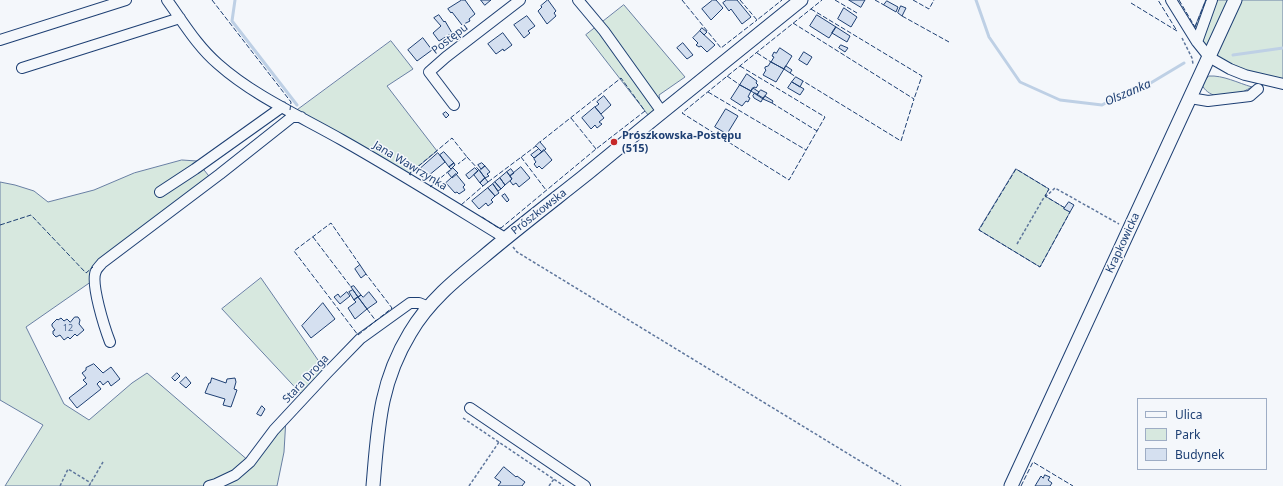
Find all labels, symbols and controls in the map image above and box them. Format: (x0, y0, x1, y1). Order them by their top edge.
street label: Postępu (429, 21, 471, 57)
water label: Olszanka (1103, 77, 1153, 109)
place label: Prószkowska-Postępu (515) (622, 129, 741, 155)
marker: Prószkowska-Postępu (515) (609, 137, 619, 147)
street label: Jana Wawrzynka (371, 139, 449, 193)
street label: Prószkowska (509, 186, 569, 238)
street label: Krapkowicka (1103, 211, 1143, 275)
house number: 12 (63, 323, 73, 333)
street label: Stara Droga (280, 352, 332, 406)
legend (1137, 398, 1267, 470)
text: Ulica (1175, 406, 1202, 423)
text: Park (1175, 426, 1200, 443)
text: Budynek (1175, 446, 1224, 463)

